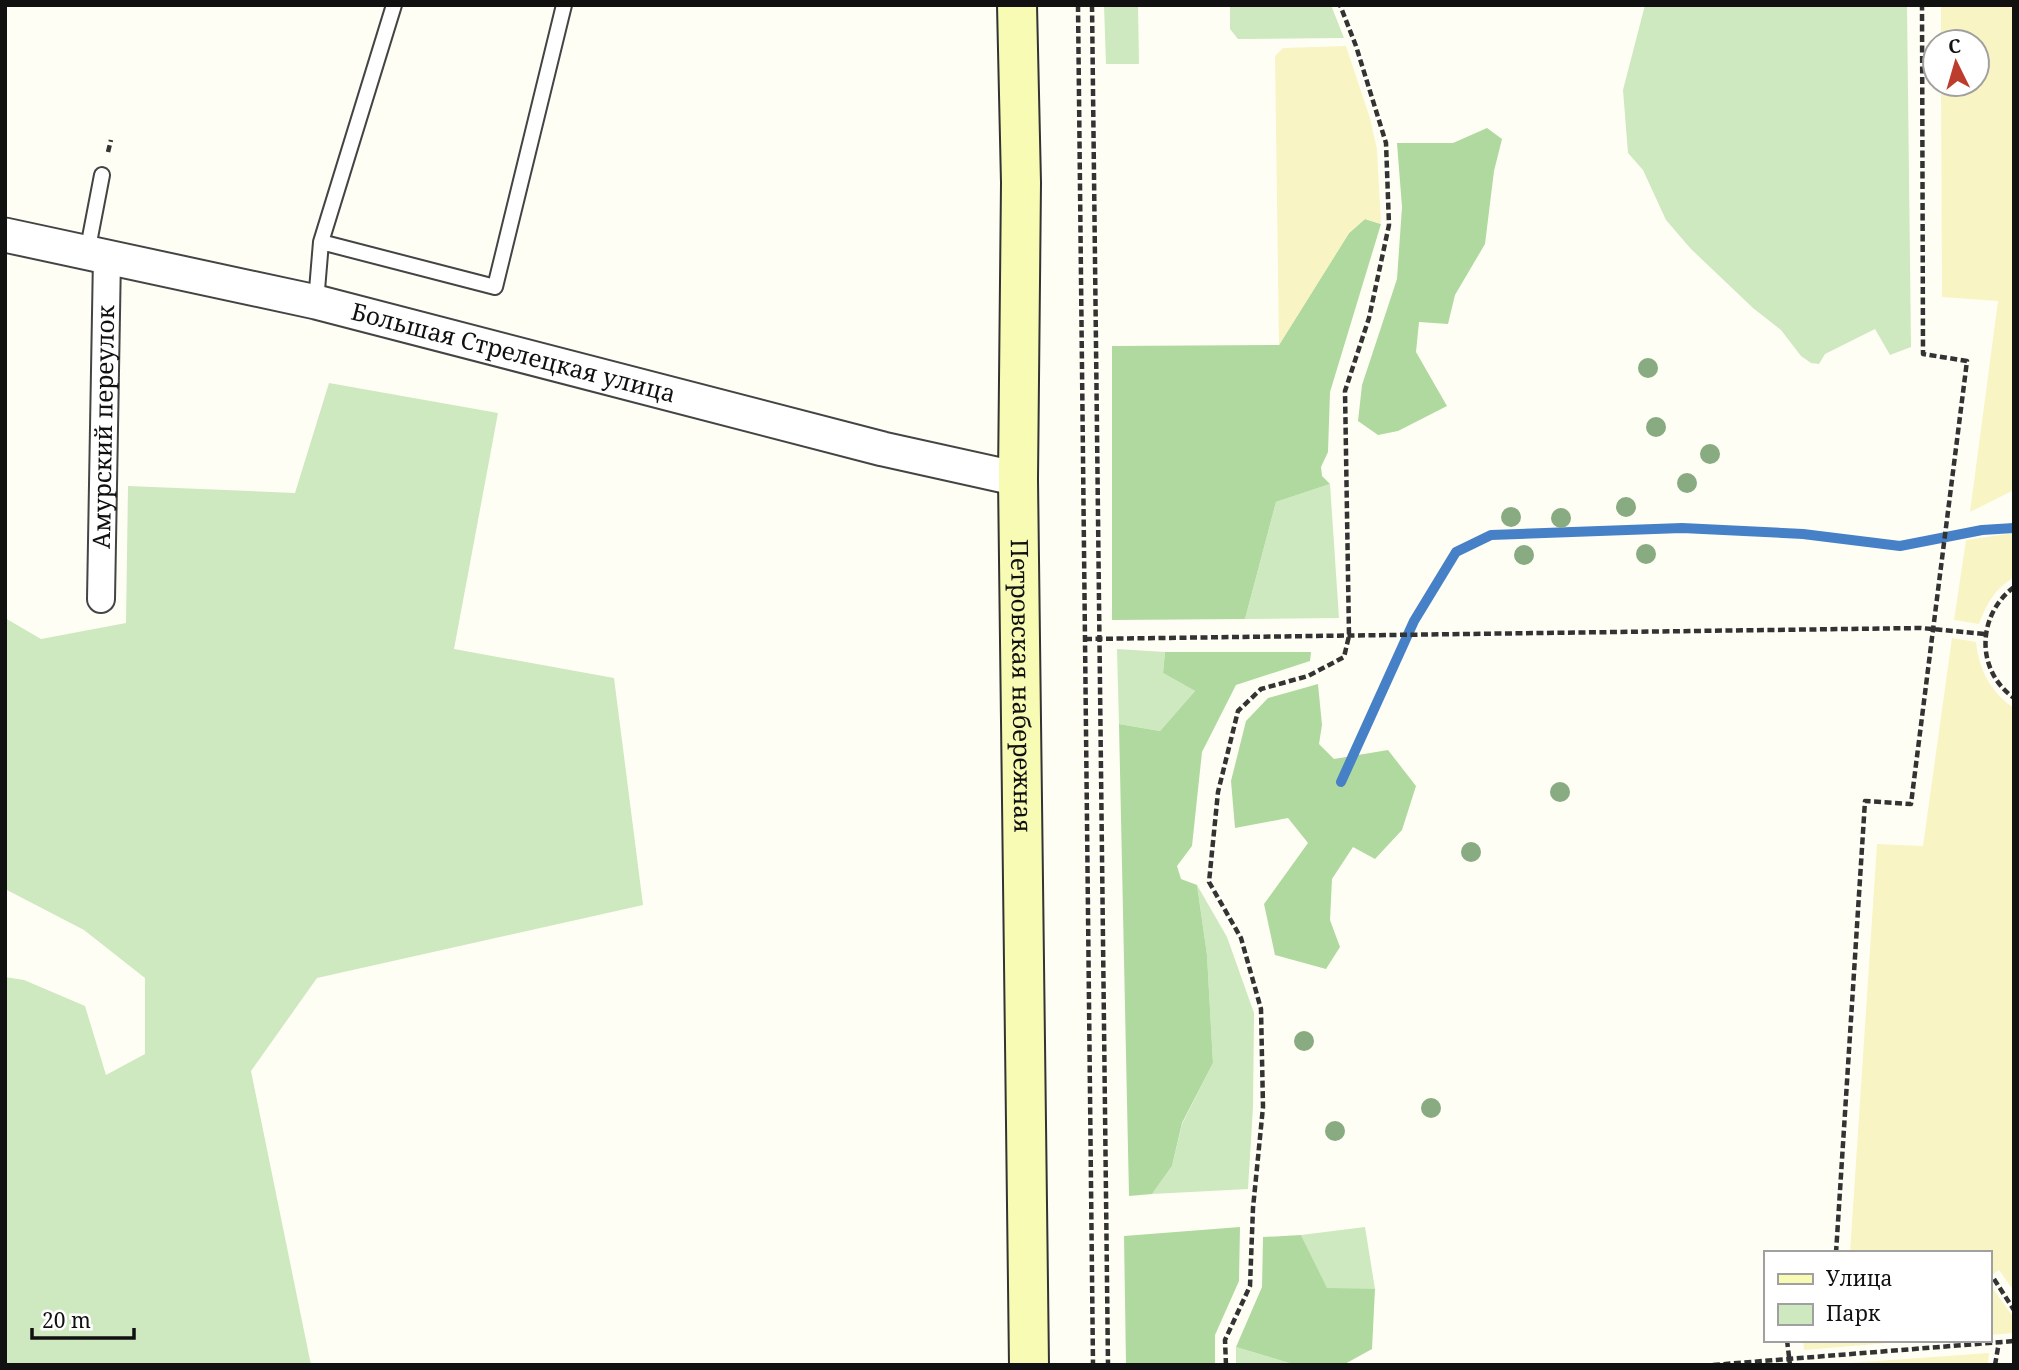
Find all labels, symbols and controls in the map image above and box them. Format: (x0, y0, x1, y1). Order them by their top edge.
north arrow (1921, 28, 1991, 98)
text: С (1947, 33, 1962, 60)
street label: Большая Стрелецкая улица (348, 294, 679, 410)
street label: Амурский переулок (84, 304, 121, 549)
street label: Петровская набережная (1004, 539, 1040, 833)
legend (1764, 1251, 1991, 1342)
text: Улица (1826, 1264, 1893, 1292)
scale bar (32, 1296, 133, 1340)
text: Парк (1826, 1299, 1881, 1327)
text: 20 m (42, 1306, 91, 1334)

